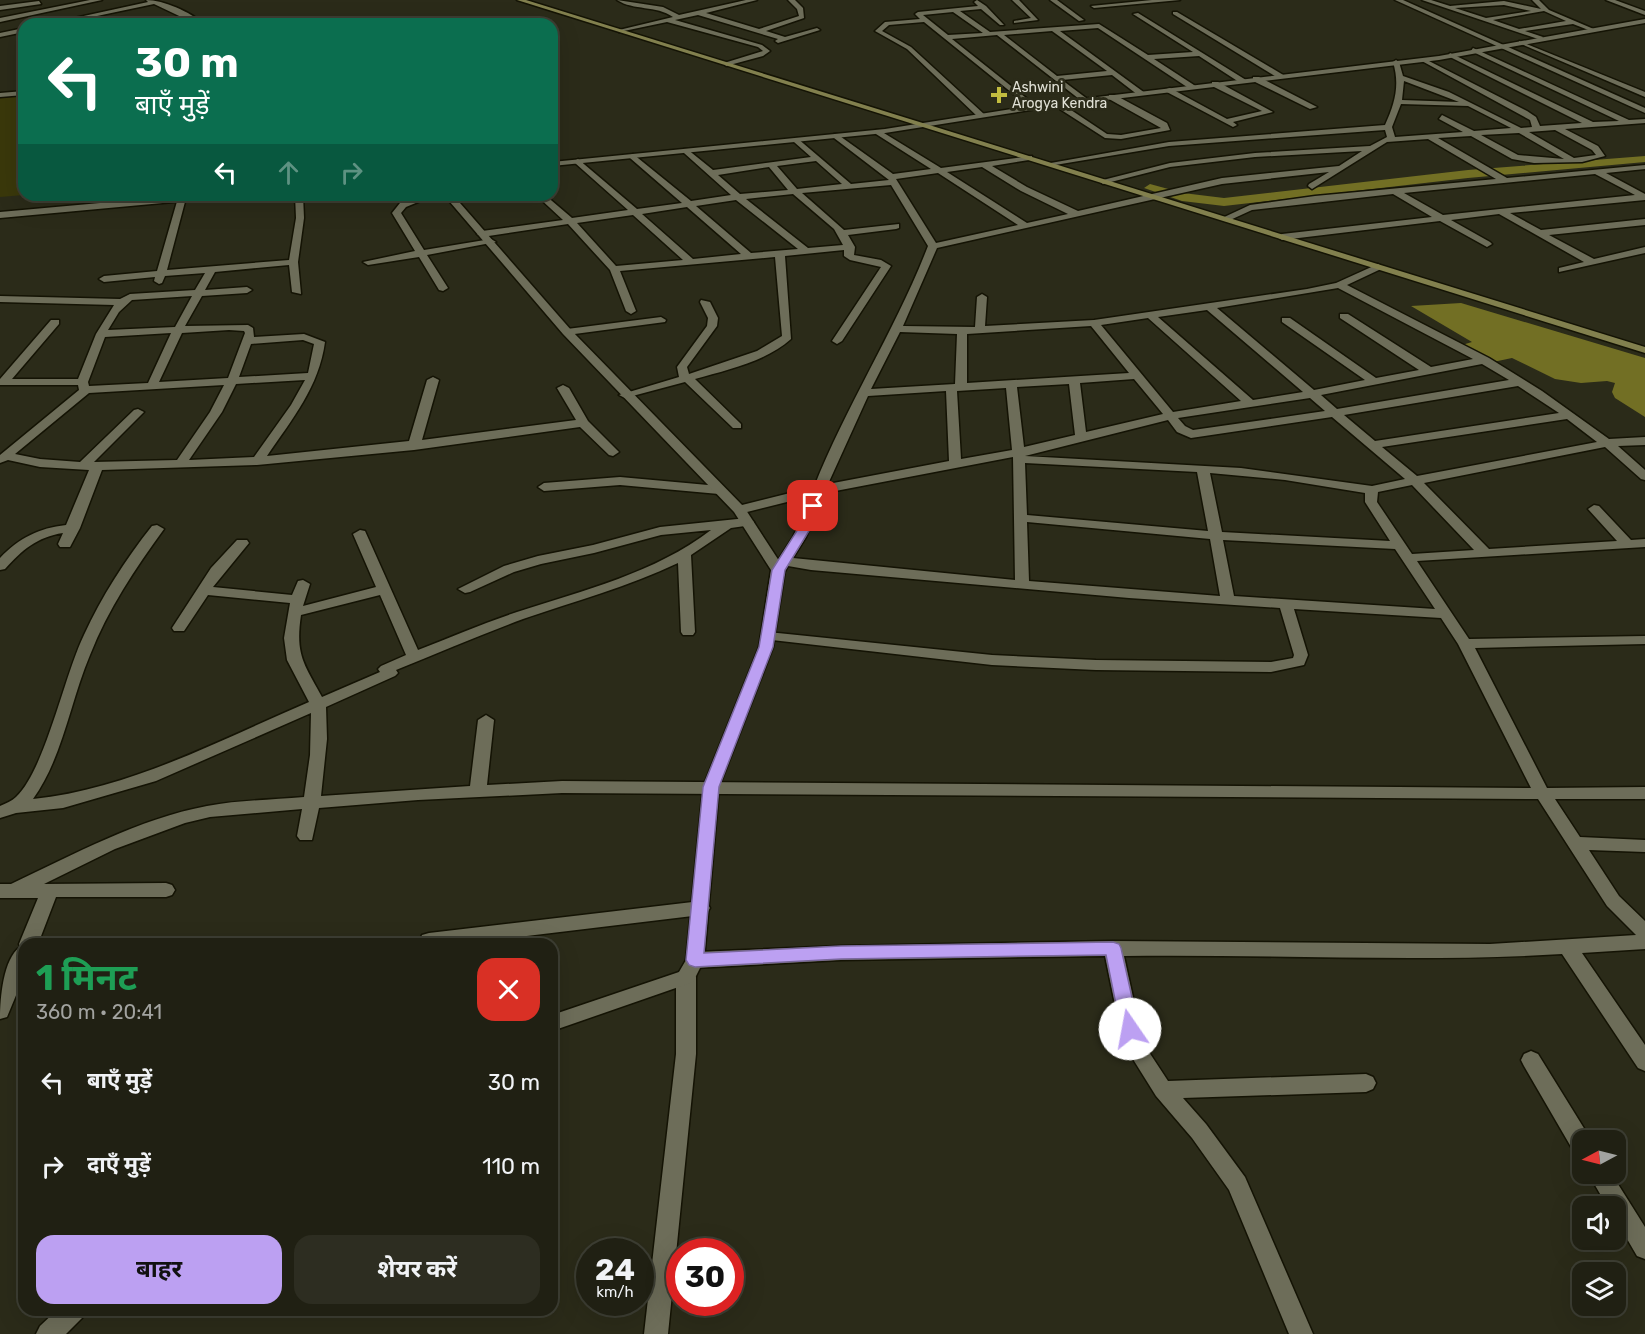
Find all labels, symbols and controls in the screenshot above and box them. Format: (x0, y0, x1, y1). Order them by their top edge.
text: 30 m (135, 38, 239, 88)
icon: left (36, 42, 114, 120)
place label: Ashwini Arogya Kendra (1012, 79, 1107, 112)
marker: Ashwini Arogya Kendra (990, 86, 1008, 104)
text: बाएँ मुड़ें (135, 89, 210, 121)
icon: left (209, 156, 242, 189)
icon: ahead (272, 156, 305, 189)
icon: right (335, 156, 368, 189)
pin (787, 480, 838, 531)
icon: arrive (796, 489, 829, 522)
text: 1 मिनट (36, 956, 137, 999)
button: close (477, 958, 540, 1021)
position arrow (1098, 997, 1162, 1061)
text: 360 m · 20:41 (36, 1000, 162, 1024)
icon: left (36, 1066, 69, 1099)
text: बाएँ मुड़ें (87, 1067, 152, 1094)
text: 30 m (488, 1069, 540, 1096)
north arrow (1572, 1130, 1626, 1184)
map controls (1572, 1130, 1626, 1316)
icon: right (36, 1150, 69, 1183)
text: दाएँ मुड़ें (87, 1151, 151, 1178)
text: 110 m (482, 1153, 540, 1180)
button: sound (1572, 1196, 1626, 1250)
button: बाहर (36, 1235, 282, 1304)
button: शेयर करें (294, 1235, 540, 1304)
speed limit sign: 30 (666, 1238, 744, 1316)
text: 24 (595, 1252, 635, 1288)
button: layers (1572, 1262, 1626, 1316)
text: km/h (596, 1283, 634, 1301)

